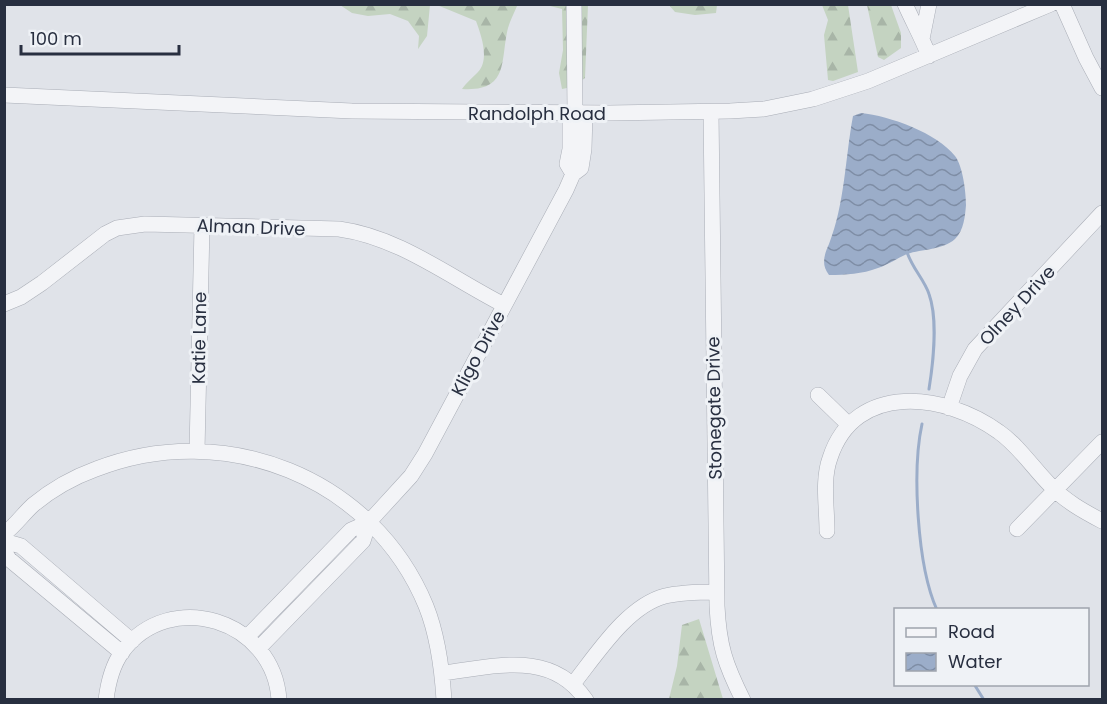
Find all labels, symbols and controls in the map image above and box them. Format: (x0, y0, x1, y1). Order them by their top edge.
scale bar (21, 18, 178, 56)
text: 100 m (30, 26, 82, 51)
street label: Randolph Road (468, 101, 606, 126)
street label: Alman Drive (196, 213, 306, 241)
street label: Olney Drive (973, 259, 1061, 351)
street label: Katie Lane (186, 292, 212, 384)
street label: Kligo Drive (445, 306, 511, 400)
street label: Stonegate Drive (700, 336, 728, 480)
legend (894, 608, 1089, 686)
text: Road (948, 619, 995, 644)
text: Water (948, 649, 1002, 674)

